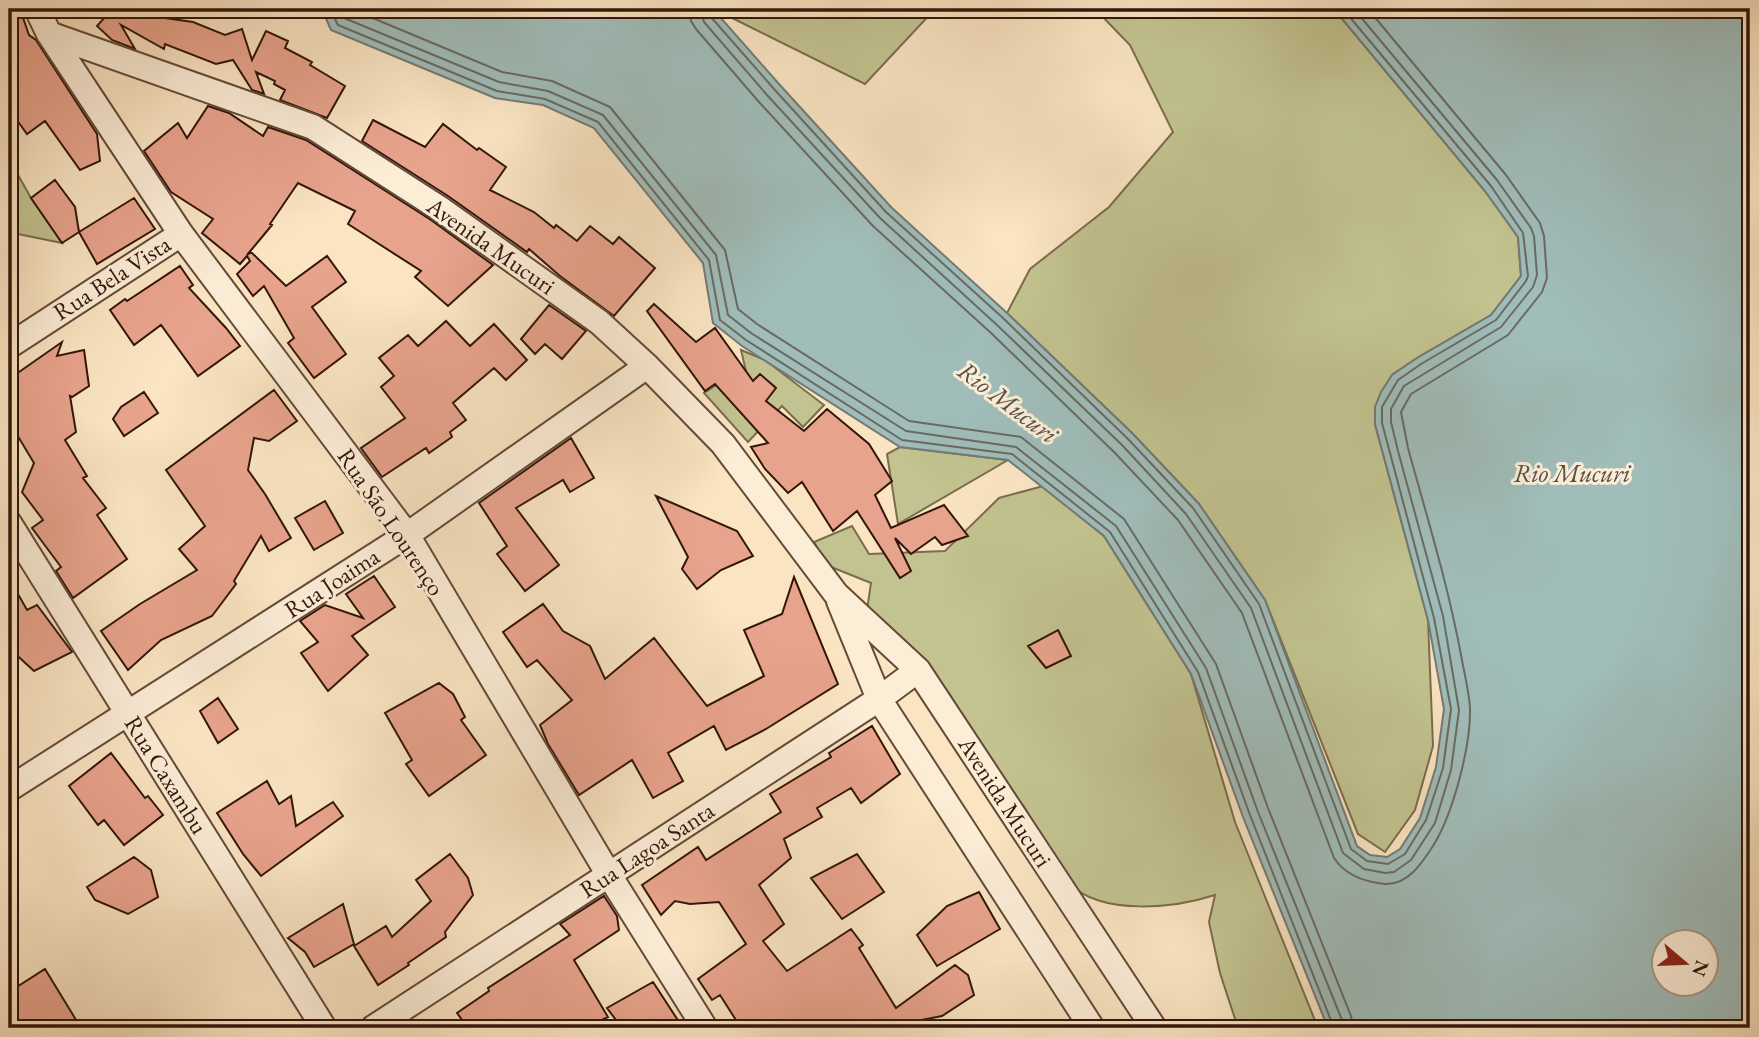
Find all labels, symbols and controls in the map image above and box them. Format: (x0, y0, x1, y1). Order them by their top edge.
street label: Avenida Mucuri (420, 189, 562, 301)
street label: Rua Bela Vista (47, 228, 177, 327)
water label: Rio Mucuri (951, 353, 1066, 452)
street label: Rua São Lourenço (331, 442, 452, 601)
water label: Rio Mucuri (1513, 456, 1632, 490)
street label: Rua Joaima (278, 540, 386, 625)
street label: Rua Caxambu (118, 710, 215, 840)
street label: Avenida Mucuri (951, 730, 1059, 873)
street label: Rua Lagoa Santa (574, 794, 720, 905)
north arrow (1650, 928, 1720, 998)
text: N (1686, 957, 1715, 980)

